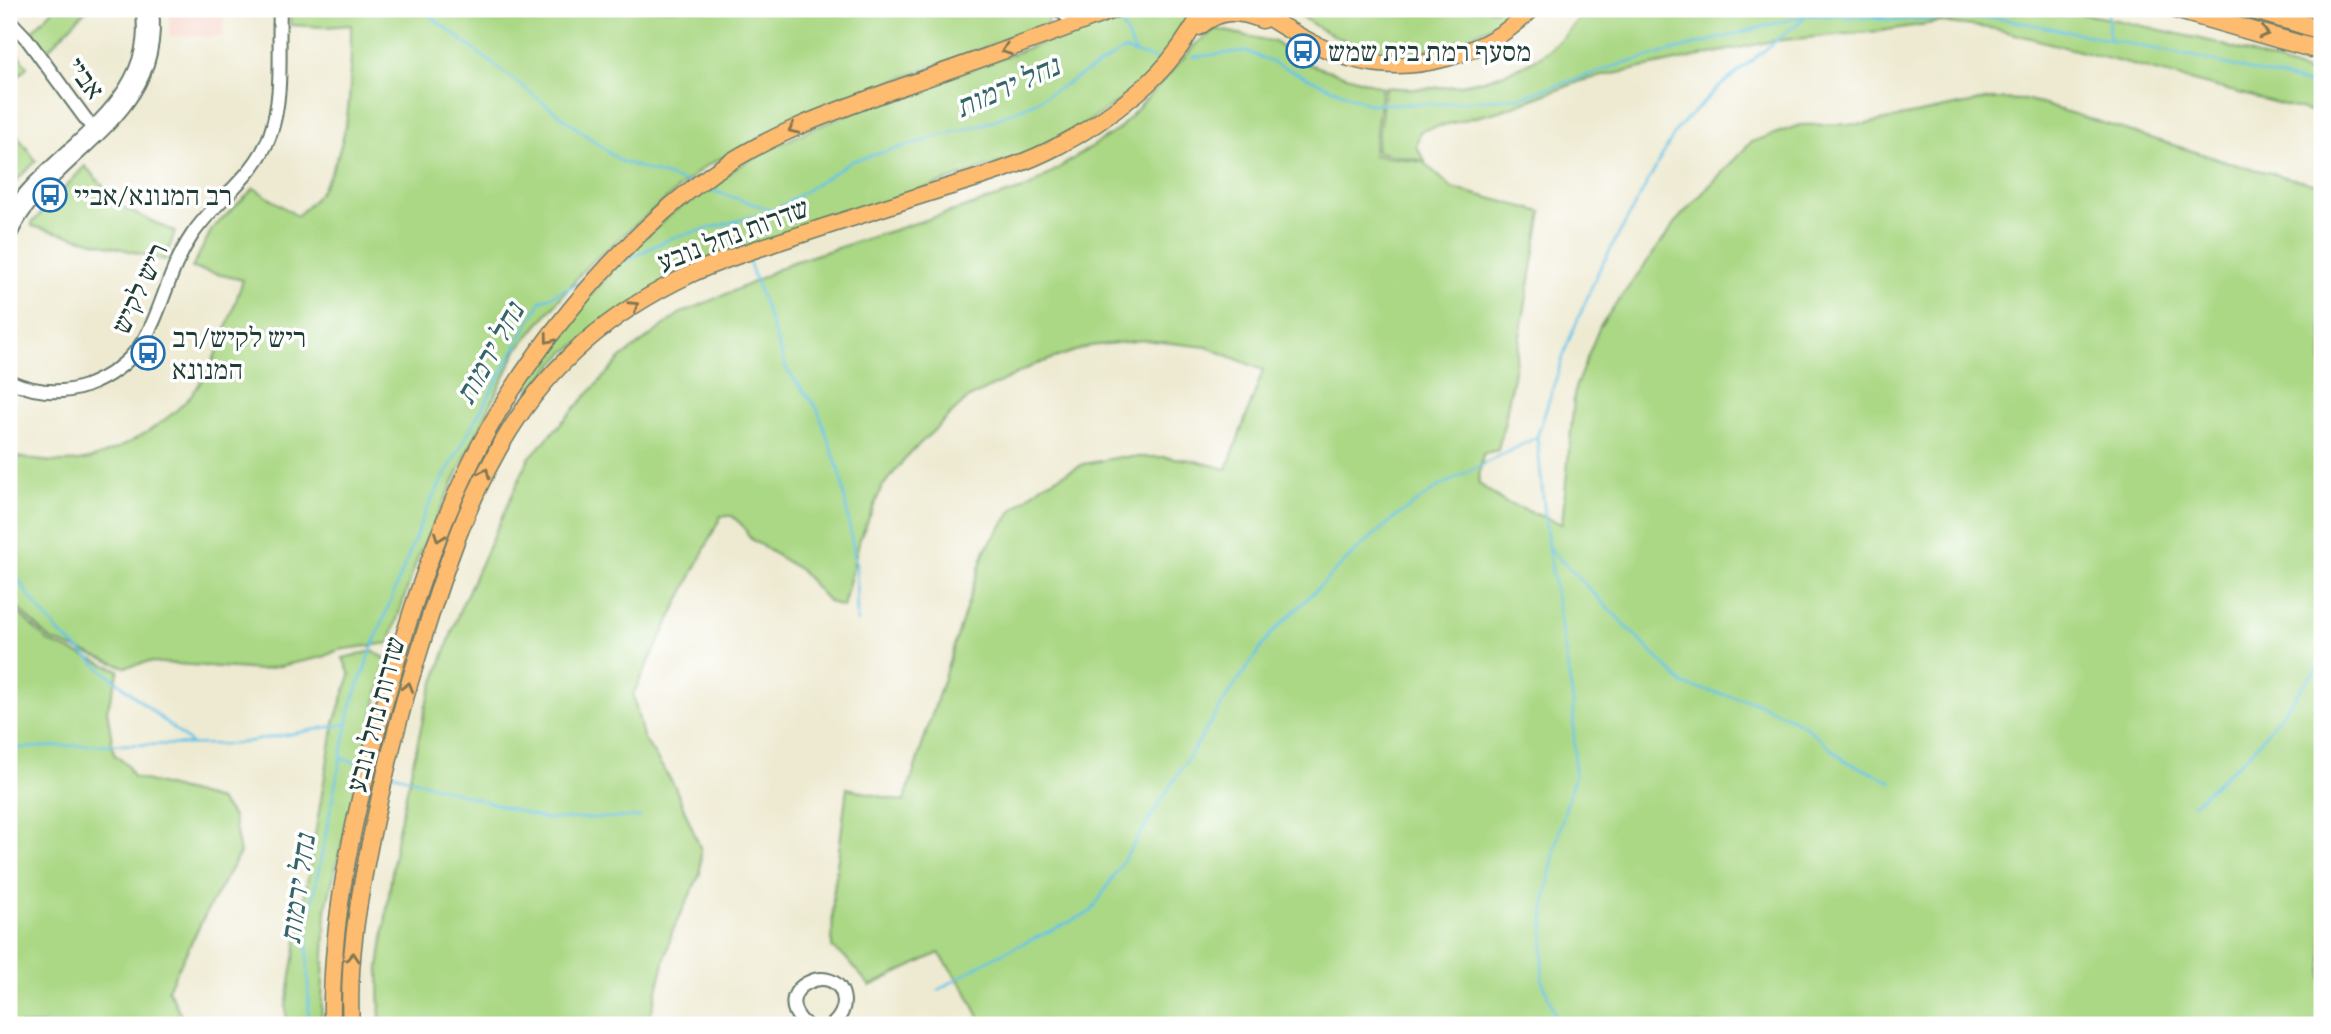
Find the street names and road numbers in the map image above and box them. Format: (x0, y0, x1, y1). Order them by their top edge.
street label: אביי (59, 50, 113, 106)
street label: שדרות נחל נובע (652, 189, 814, 279)
street label: ריש לקיש (102, 237, 176, 339)
street label: שדרות נחל נובע (337, 632, 413, 796)

